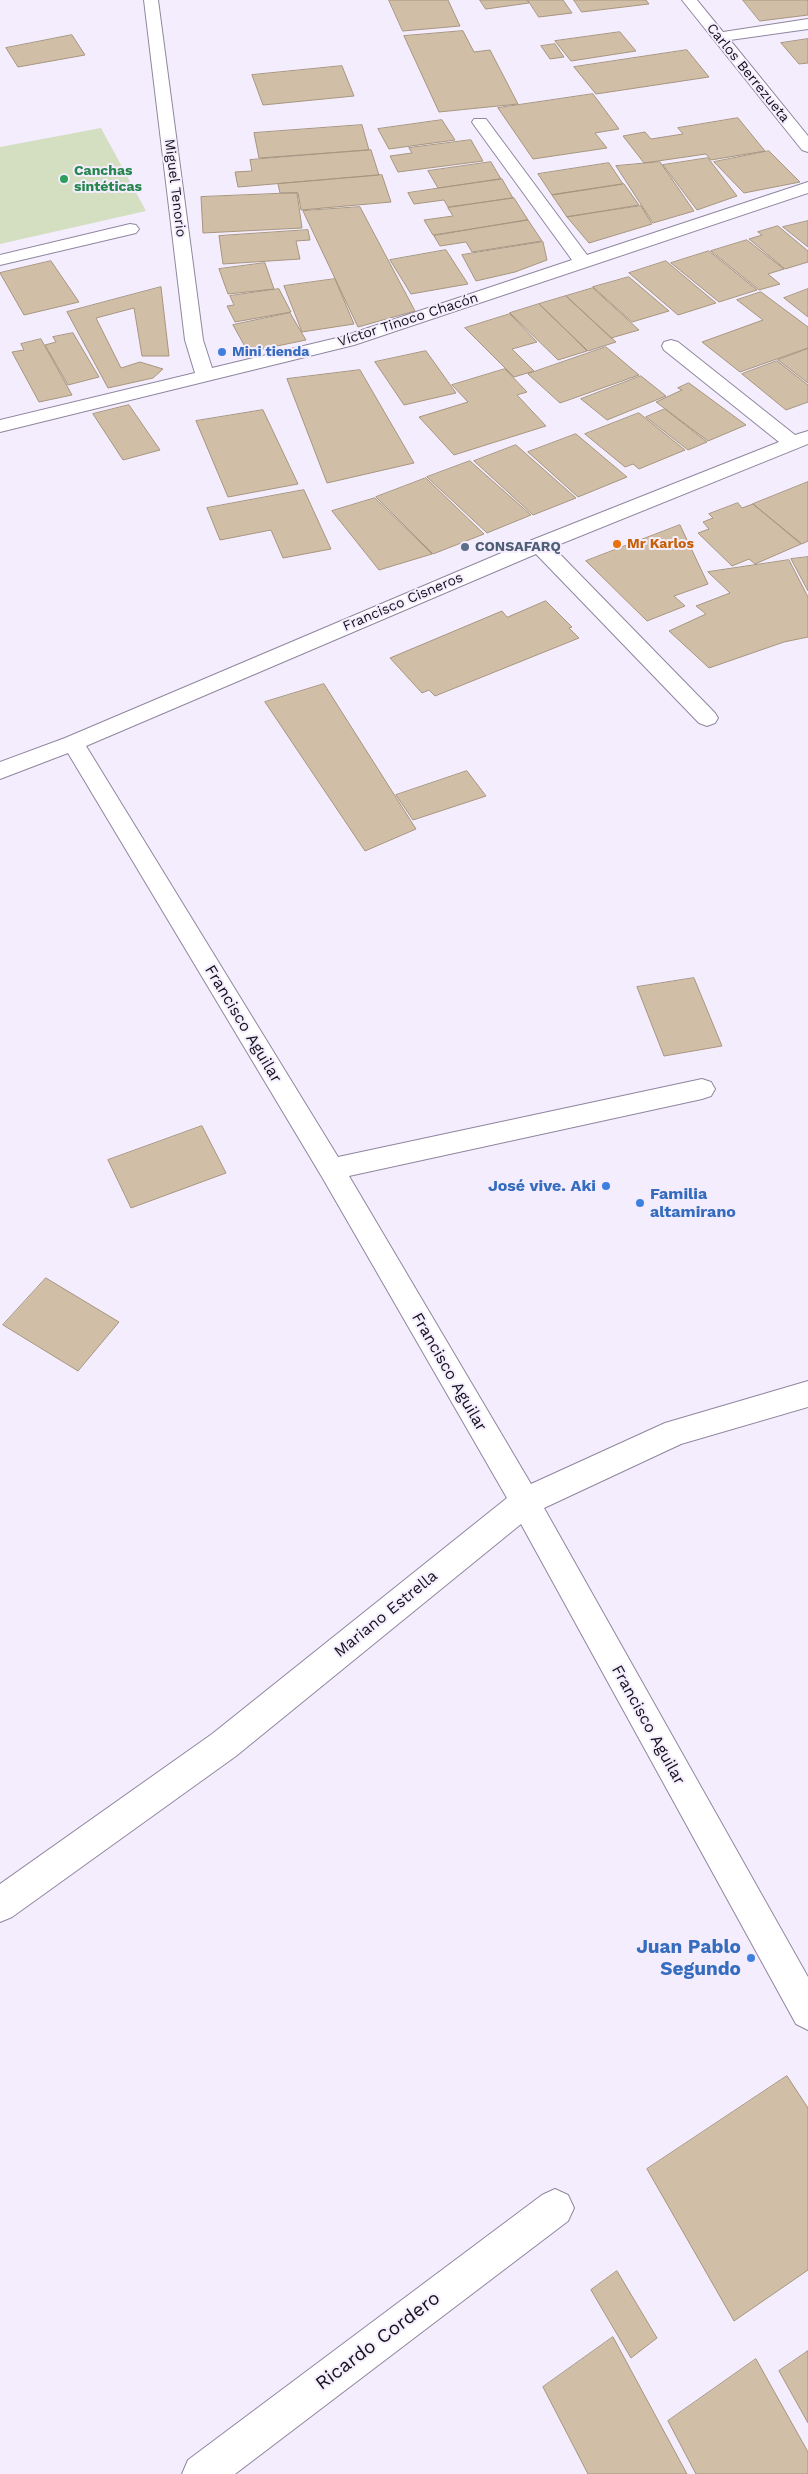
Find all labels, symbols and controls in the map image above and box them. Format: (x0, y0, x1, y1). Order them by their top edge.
street label: Carlos Berrezueta (703, 20, 793, 126)
street label: Miguel Tenorio (161, 138, 189, 238)
place label: Canchas sintéticas (74, 163, 142, 196)
marker: Canchas sintéticas (58, 173, 70, 185)
street label: Víctor Tinoco Chacón (336, 289, 480, 351)
place label: Mini tienda (232, 344, 309, 360)
marker: Mini tienda (216, 346, 228, 358)
place label: Mr Karlos (627, 536, 694, 552)
marker: Mr Karlos (611, 538, 623, 550)
place label: CONSAFARQ (475, 539, 561, 555)
marker: CONSAFARQ (459, 541, 471, 553)
street label: Francisco Cisneros (340, 569, 466, 635)
street label: Francisco Aguilar (200, 962, 286, 1086)
place label: José vive. Aki (488, 1176, 596, 1196)
marker: José vive. Aki (600, 1180, 612, 1192)
place label: Familia altamirano (650, 1184, 736, 1222)
marker: Familia altamirano (634, 1197, 646, 1209)
street label: Francisco Aguilar (407, 1309, 491, 1435)
street label: Mariano Estrella (331, 1567, 441, 1661)
street label: Francisco Aguilar (607, 1662, 689, 1788)
place label: Juan Pablo Segundo (636, 1936, 741, 1980)
marker: Juan Pablo Segundo (745, 1952, 757, 1964)
street label: Ricardo Cordero (311, 2287, 445, 2395)

